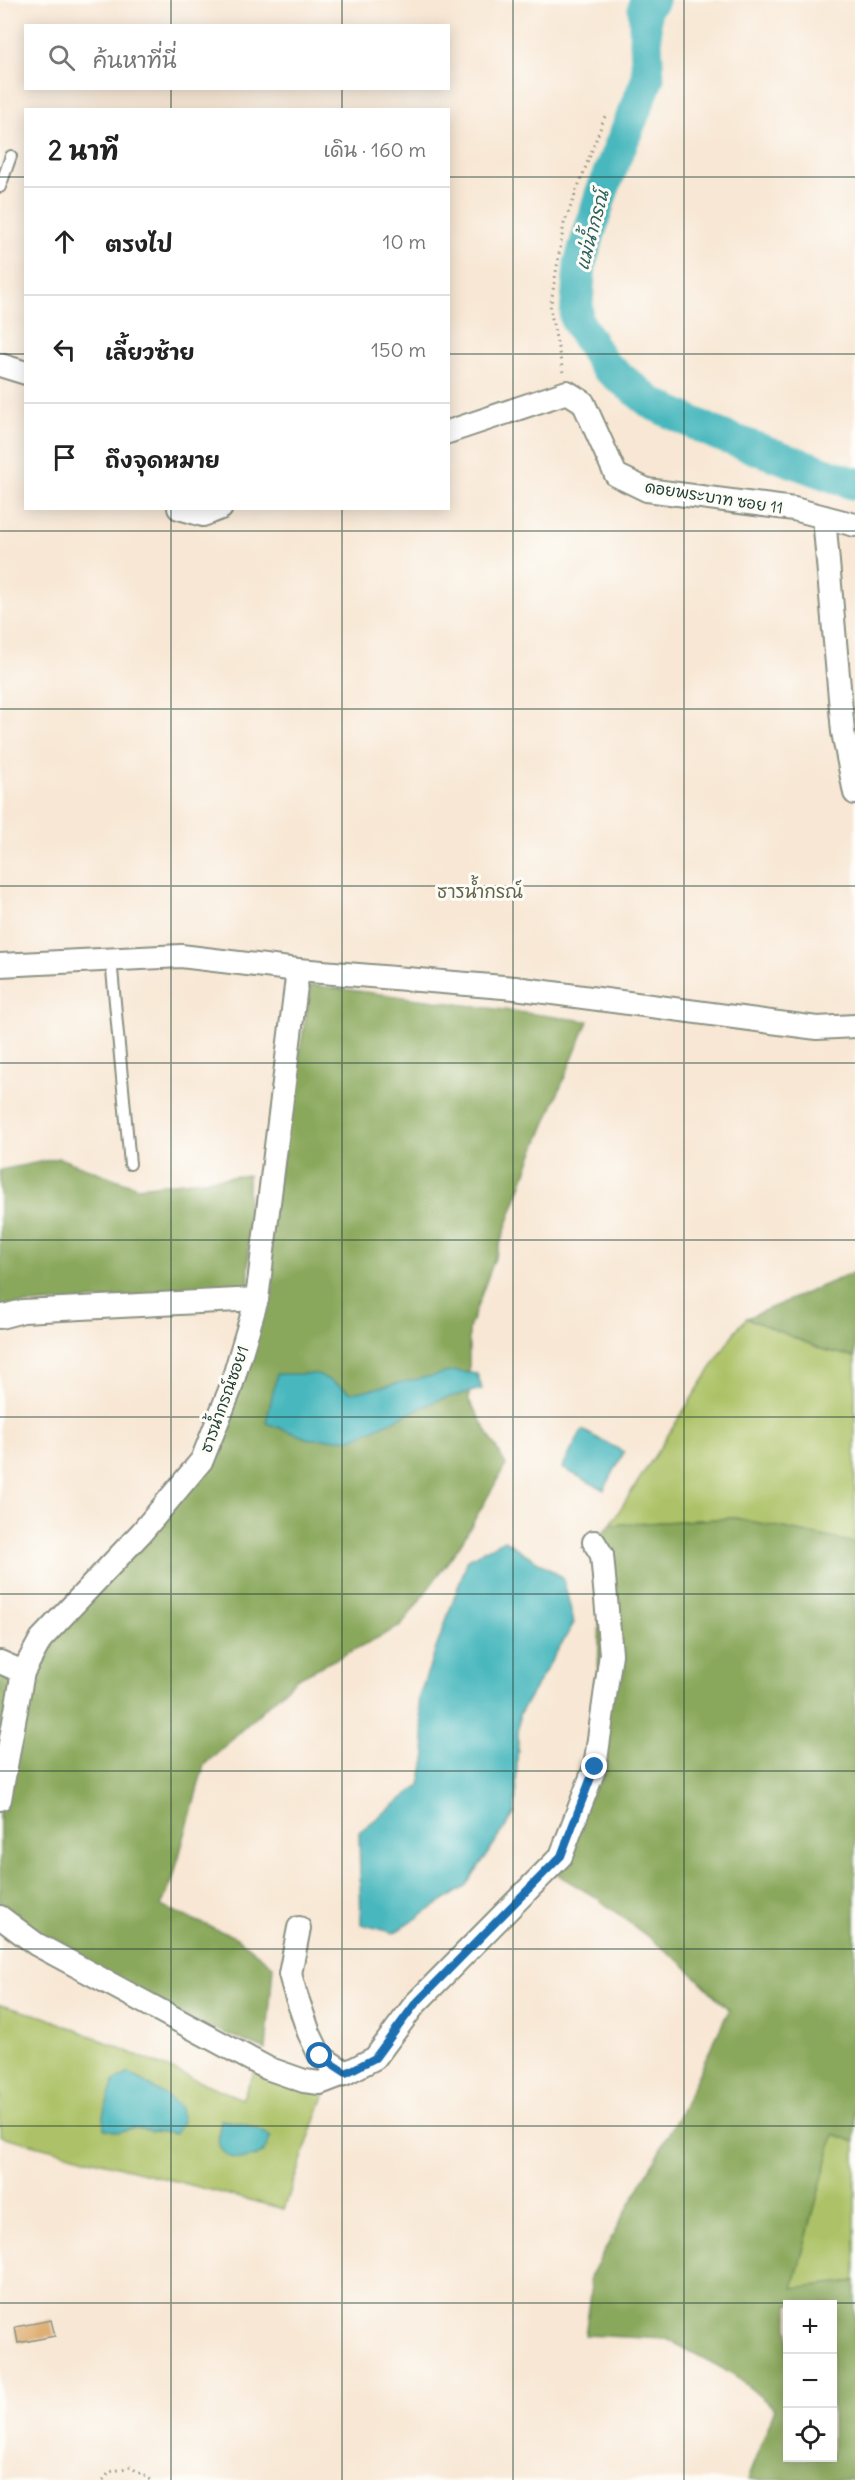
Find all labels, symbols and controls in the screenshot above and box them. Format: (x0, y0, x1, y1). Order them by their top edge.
search box (24, 24, 450, 90)
icon: search (45, 41, 78, 74)
text: ค้นหาที่นี่ (93, 46, 177, 74)
text: 2 นาที (48, 134, 119, 167)
text: เดิน · 160 m (324, 137, 426, 162)
water label: แม่น้ำกรณ์ (566, 183, 615, 272)
icon: ahead (48, 225, 81, 258)
text: 10 m (383, 229, 426, 254)
text: ตรงไป (105, 230, 173, 258)
icon: left (48, 333, 81, 366)
text: 150 m (371, 337, 426, 362)
text: เลี้ยวซ้าย (105, 338, 195, 366)
icon: arrive (48, 441, 81, 474)
text: ถึงจุดหมาย (105, 446, 220, 474)
street label: ดอยพระบาท ซอย 11 (644, 476, 784, 518)
district label: ธารน้ำกรณ์ (437, 875, 523, 903)
street label: ธารน้ำกรณ์ซอย1 (191, 1341, 253, 1455)
route end (581, 1753, 607, 1779)
route start (306, 2042, 332, 2068)
map controls (783, 2300, 837, 2462)
button: + (783, 2300, 837, 2354)
button: − (783, 2354, 837, 2408)
button: locate (783, 2408, 837, 2462)

